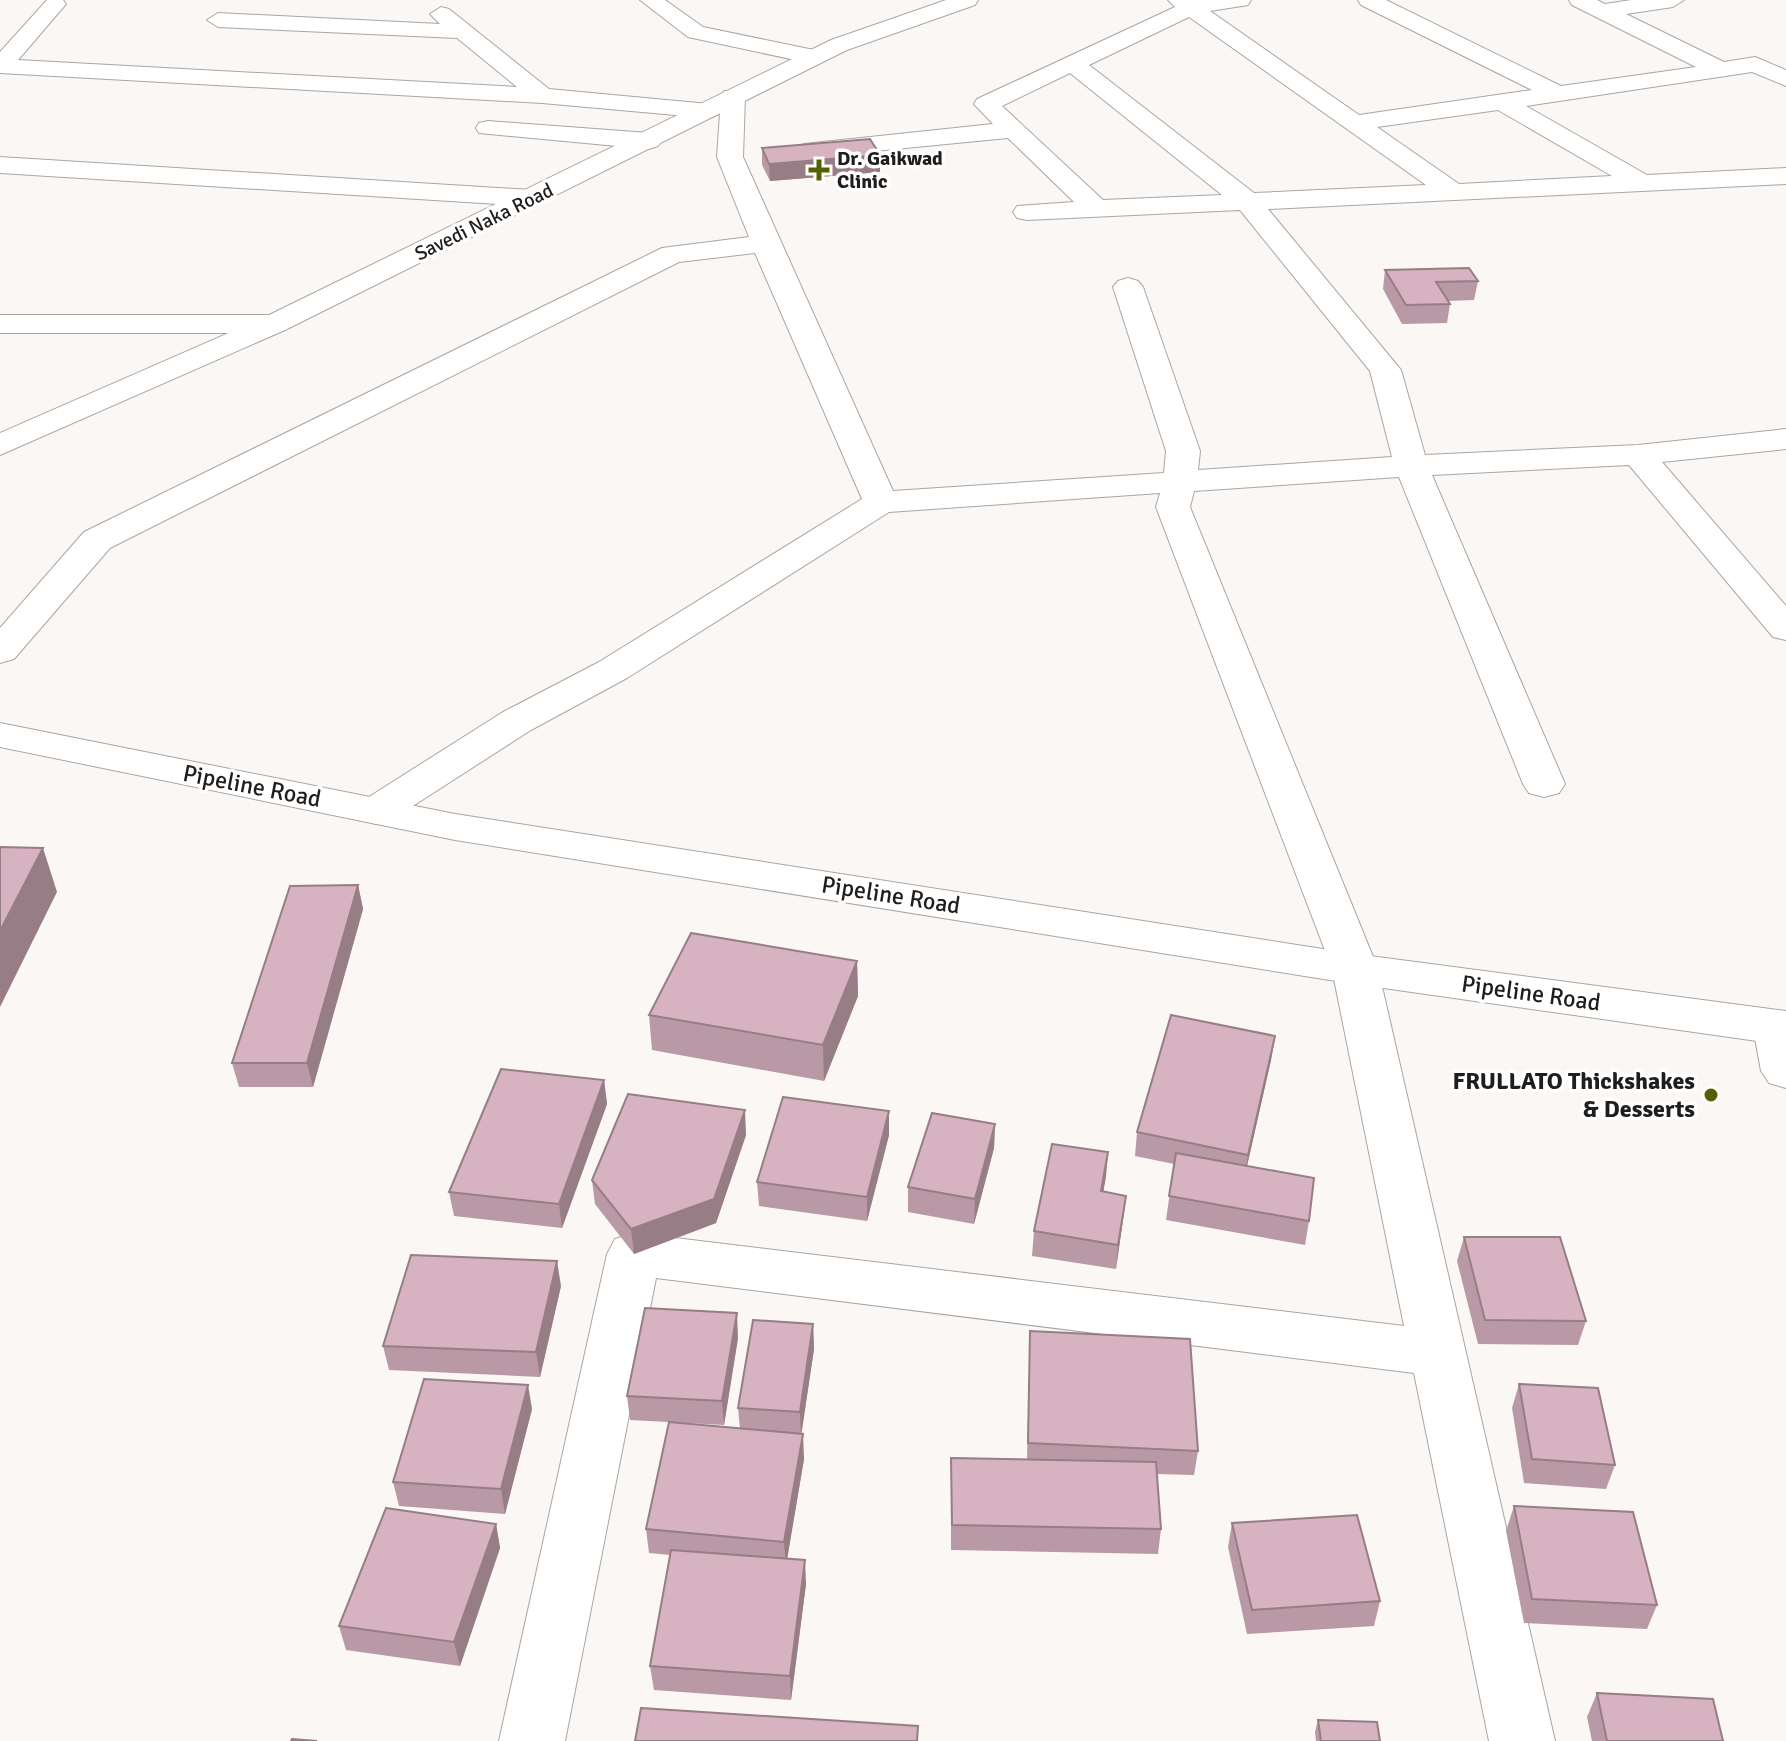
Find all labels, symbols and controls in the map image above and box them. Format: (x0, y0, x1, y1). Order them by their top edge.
place label: Dr. Gaikwad Clinic (837, 146, 943, 194)
marker: Dr. Gaikwad Clinic (808, 159, 830, 181)
street label: Savedi Naka Road (411, 178, 557, 266)
street label: Pipeline Road (180, 758, 324, 814)
street label: Pipeline Road (819, 869, 963, 921)
street label: Pipeline Road (1460, 968, 1602, 1018)
place label: FRULLATO Thickshakes & Desserts (1452, 1066, 1695, 1124)
marker: FRULLATO Thickshakes & Desserts (1702, 1086, 1720, 1104)

